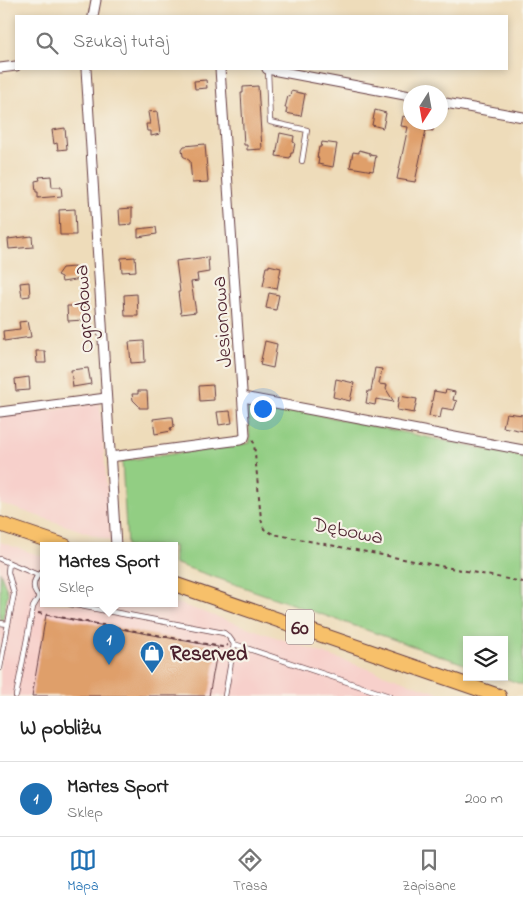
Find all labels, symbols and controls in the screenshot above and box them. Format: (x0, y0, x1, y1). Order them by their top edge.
search box (15, 15, 508, 70)
icon: search (33, 29, 61, 57)
text: Szukaj tutaj (73, 29, 169, 56)
north arrow (403, 85, 448, 130)
street label: Ogrodowa (67, 264, 105, 354)
street label: Jesionowa (205, 275, 241, 369)
your location (250, 396, 276, 422)
street label: Dębowa (308, 510, 386, 554)
popup (40, 542, 178, 607)
text: Martes Sport (58, 549, 160, 576)
text: Sklep (58, 576, 94, 600)
road number: 60 (286, 610, 314, 644)
pin: 1 (93, 624, 125, 665)
map controls (463, 636, 508, 681)
button: layers (463, 636, 508, 681)
shop icon: Reserved (139, 640, 165, 674)
place label: Reserved (170, 640, 248, 670)
text: W pobliżu (20, 714, 102, 744)
text: Martes Sport (67, 774, 169, 801)
text: 1 (33, 787, 39, 811)
text: 200 m (465, 787, 503, 811)
text: Sklep (67, 801, 103, 825)
tab: Mapa (67, 846, 99, 897)
tab: Trasa (233, 846, 268, 897)
tab: Zapisane (402, 846, 456, 897)

